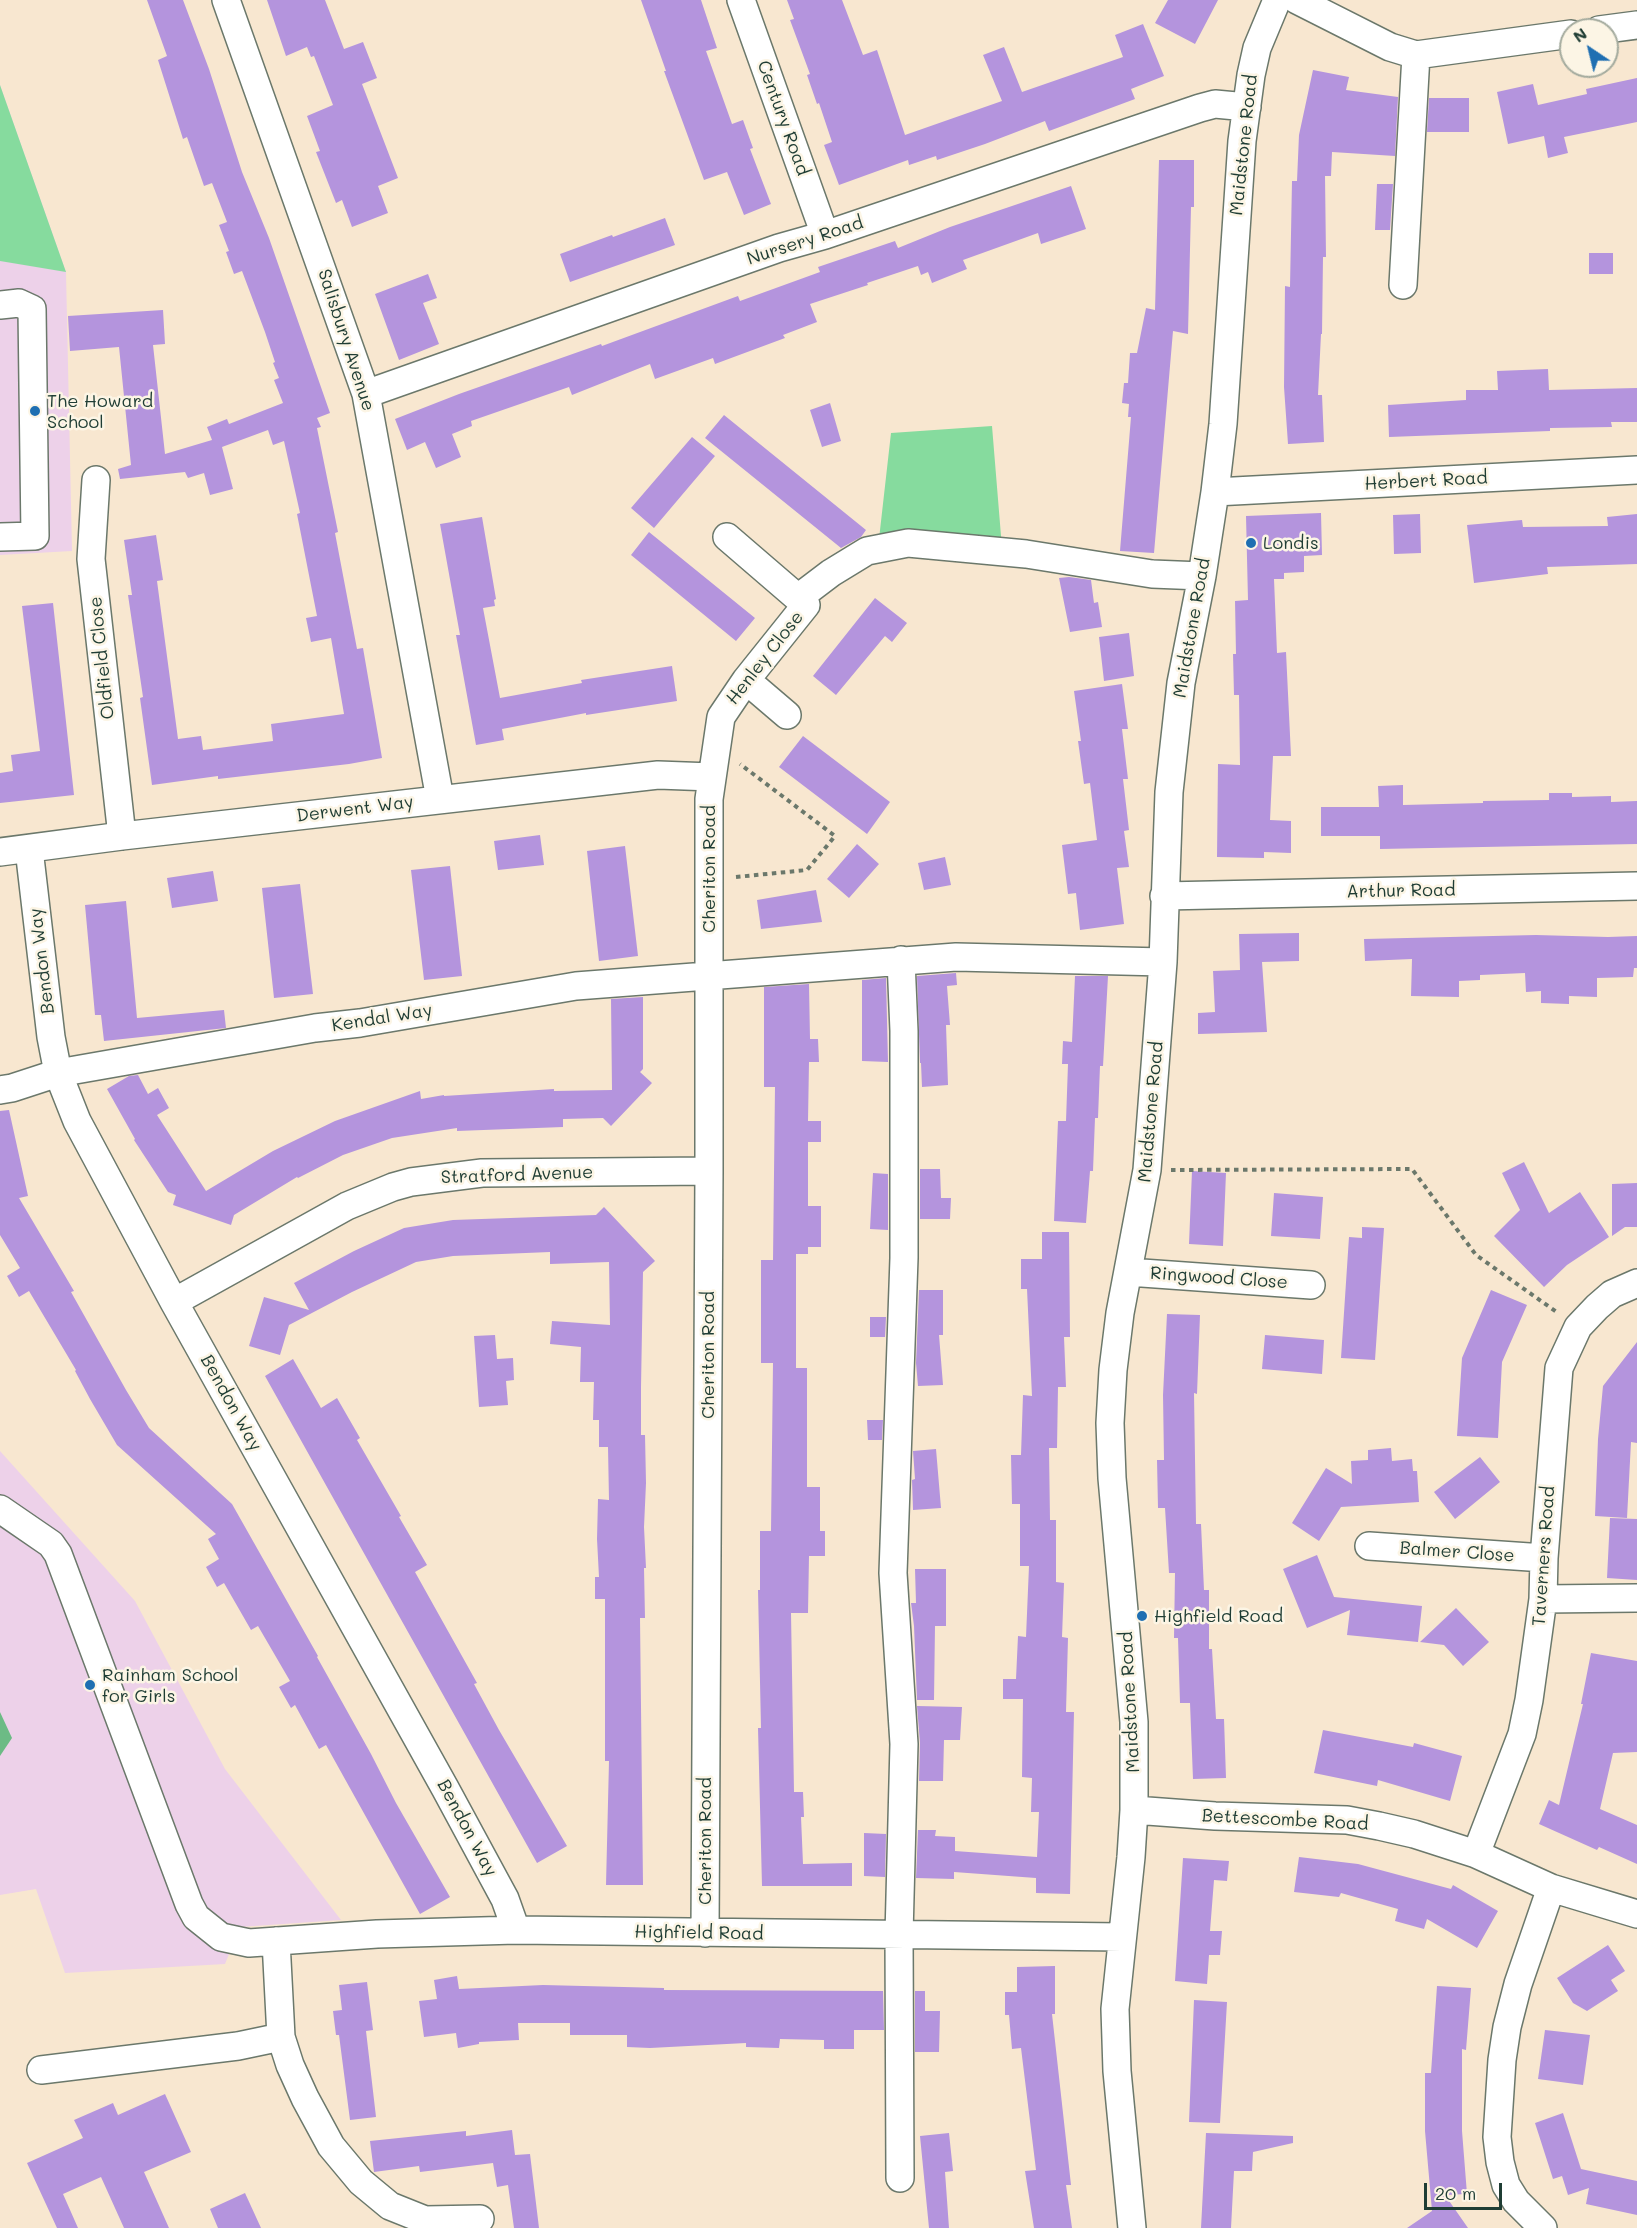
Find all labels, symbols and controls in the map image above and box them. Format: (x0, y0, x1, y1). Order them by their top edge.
north arrow (1559, 18, 1619, 78)
text: N (1569, 22, 1591, 47)
street label: Century Road (752, 58, 814, 178)
street label: Maidstone Road (1226, 73, 1262, 217)
street label: Nursery Road (744, 212, 866, 270)
street label: Salisbury Avenue (313, 266, 379, 414)
place label: The Howard School (47, 390, 153, 432)
marker: The Howard School (28, 404, 42, 418)
street label: Herbert Road (1364, 467, 1488, 495)
place label: Londis (1263, 532, 1319, 554)
marker: Londis (1244, 536, 1258, 550)
street label: Maidstone Road (1169, 556, 1215, 700)
street label: Oldfield Close (85, 595, 119, 721)
street label: Henley Close (722, 607, 808, 709)
street label: Derwent Way (295, 791, 415, 827)
street label: Cheriton Road (698, 805, 720, 933)
street label: Arthur Road (1346, 879, 1456, 903)
street label: Bendon Way (25, 907, 59, 1015)
street label: Kendal Way (330, 999, 434, 1037)
street label: Maidstone Road (1134, 1041, 1168, 1183)
street label: Stratford Avenue (440, 1162, 594, 1188)
street label: Ringwood Close (1149, 1262, 1289, 1294)
street label: Cheriton Road (697, 1291, 719, 1419)
street label: Bendon Way (196, 1351, 266, 1455)
street label: Taverners Road (1528, 1485, 1560, 1627)
street label: Balmer Close (1399, 1537, 1515, 1567)
place label: Highfield Road (1154, 1605, 1283, 1627)
marker: Highfield Road (1135, 1609, 1149, 1623)
street label: Maidstone Road (1116, 1631, 1144, 1773)
place label: Rainham School for Girls (102, 1664, 238, 1706)
marker: Rainham School for Girls (83, 1678, 97, 1692)
street label: Bendon Way (432, 1776, 502, 1880)
street label: Cheriton Road (694, 1777, 716, 1905)
street label: Bettescombe Road (1201, 1805, 1369, 1835)
street label: Highfield Road (634, 1921, 764, 1945)
scale bar (1427, 2171, 1505, 2209)
text: 20 m (1435, 2181, 1476, 2205)

